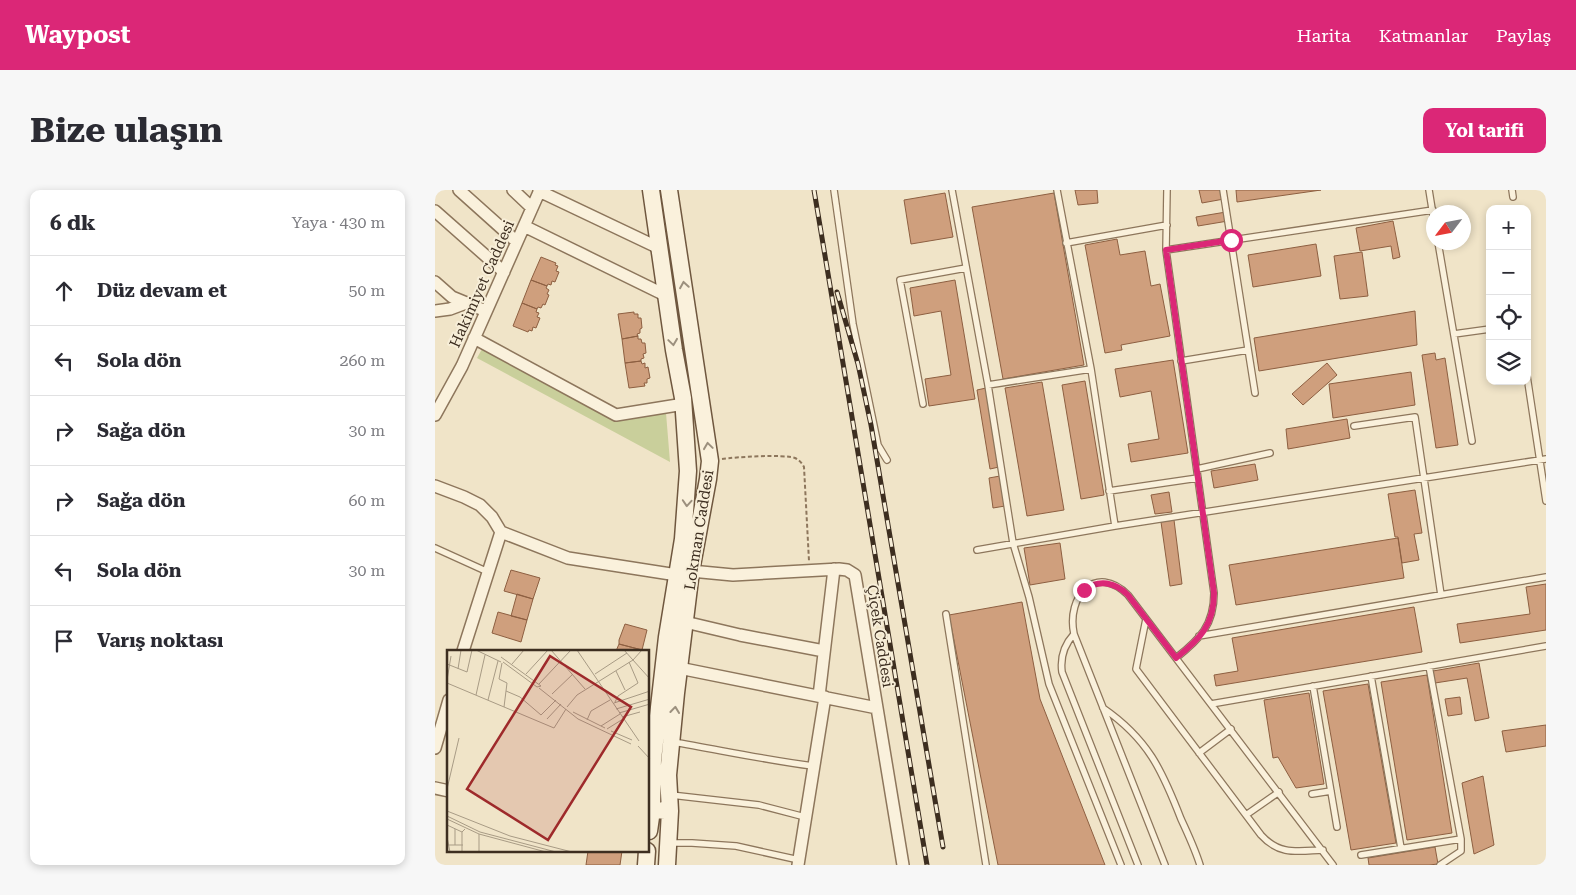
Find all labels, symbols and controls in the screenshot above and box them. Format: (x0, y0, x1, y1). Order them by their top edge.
text: Waypost (25, 21, 130, 49)
text: Harita (1297, 25, 1351, 46)
text: Katmanlar (1379, 25, 1468, 46)
text: Paylaş (1496, 25, 1551, 46)
button: Yol tarifi (1423, 108, 1546, 153)
text: Bize ulaşın (30, 110, 223, 151)
north arrow (1426, 205, 1471, 250)
map controls (1486, 205, 1531, 385)
button: + (1486, 205, 1531, 250)
text: 6 dk (50, 211, 96, 235)
text: Yaya · 430 m (292, 213, 385, 232)
street label: Hakimiyet Caddesi (446, 217, 518, 350)
route start (1220, 229, 1243, 252)
button: − (1486, 250, 1531, 295)
icon: ahead (50, 277, 78, 305)
text: Düz devam et (97, 279, 227, 302)
text: 50 m (348, 281, 385, 300)
one-way arrow (679, 281, 689, 289)
button: locate (1486, 295, 1531, 340)
one-way arrow (668, 338, 678, 346)
button: layers (1486, 340, 1531, 385)
icon: left (50, 347, 78, 375)
text: Sola dön (97, 349, 182, 372)
text: 260 m (339, 351, 385, 370)
icon: right (50, 417, 78, 445)
text: Sağa dön (97, 419, 185, 442)
text: 30 m (348, 421, 385, 440)
one-way arrow (703, 441, 714, 449)
street label: Lokman Caddesi (681, 468, 717, 591)
icon: right (50, 487, 78, 515)
text: Sağa dön (97, 489, 185, 512)
text: 60 m (348, 491, 385, 510)
one-way arrow (682, 500, 693, 508)
icon: left (50, 557, 78, 585)
text: Sola dön (97, 559, 182, 582)
text: 30 m (348, 561, 385, 580)
route end (1073, 579, 1096, 602)
street label: Çiçek Caddesi (863, 583, 897, 689)
icon: arrive (50, 627, 78, 655)
text: Varış noktası (97, 629, 223, 652)
inset map (447, 650, 650, 852)
one-way arrow (669, 706, 680, 714)

